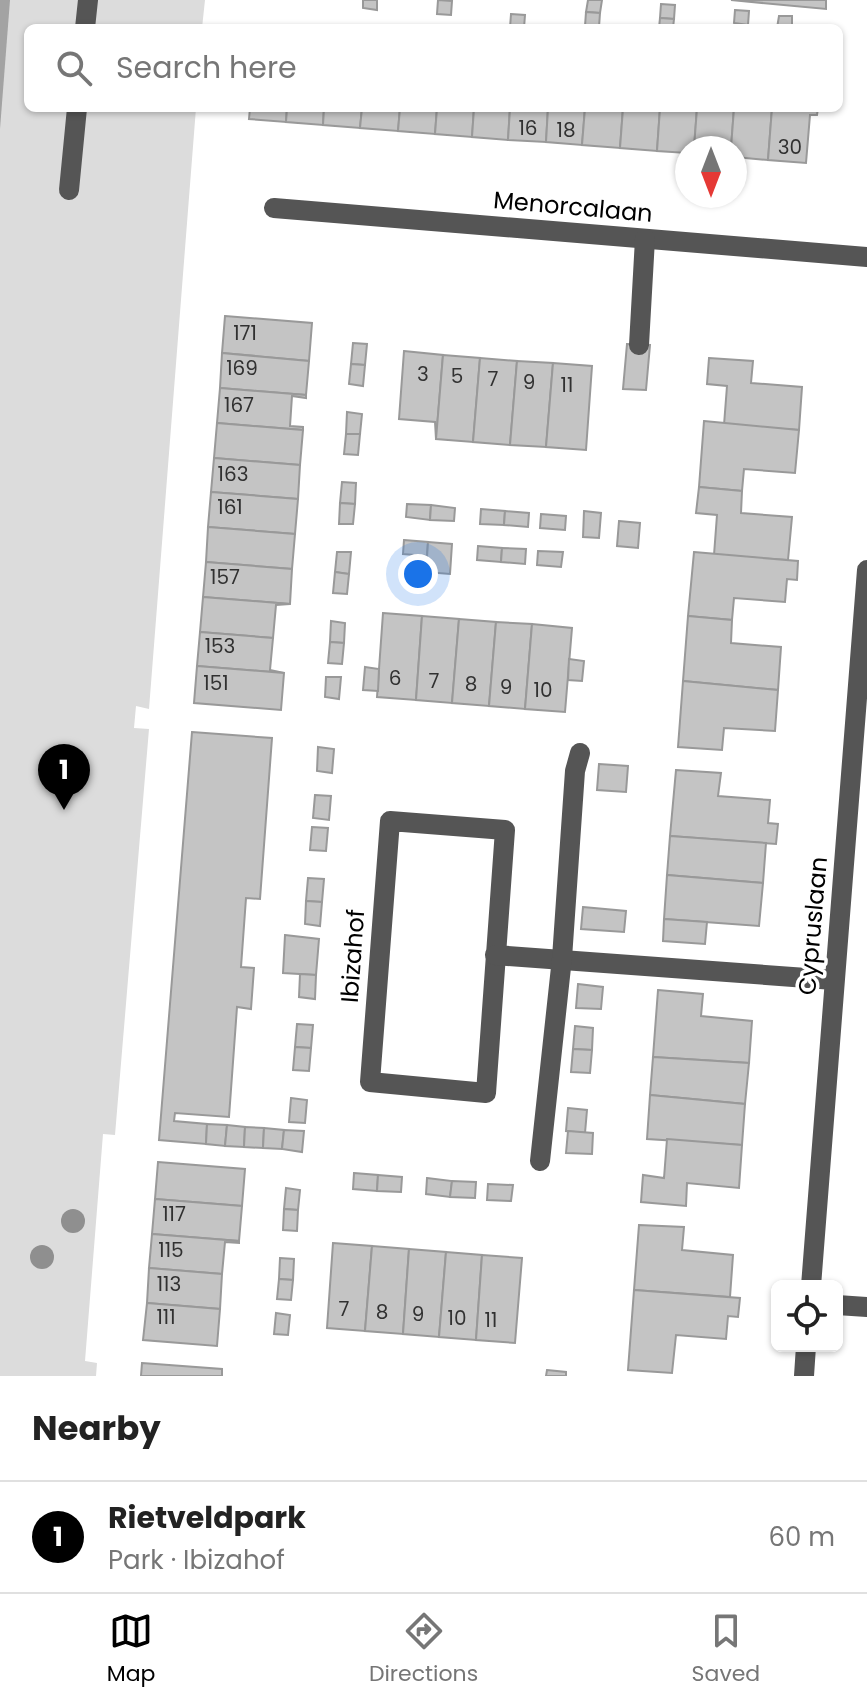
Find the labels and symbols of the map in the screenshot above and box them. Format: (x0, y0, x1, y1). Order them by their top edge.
house number: 16 (518, 114, 538, 142)
house number: 18 (556, 116, 576, 144)
house number: 30 (778, 133, 802, 161)
north arrow (675, 136, 747, 208)
street label: Menorcalaan (492, 183, 654, 230)
house number: 171 (233, 319, 257, 347)
house number: 169 (226, 354, 258, 382)
house number: 3 (417, 360, 429, 388)
house number: 5 (451, 362, 463, 390)
house number: 7 (488, 365, 499, 393)
house number: 9 (523, 368, 535, 396)
house number: 11 (561, 371, 573, 399)
house number: 167 (224, 391, 254, 419)
house number: 163 (218, 460, 248, 488)
house number: 161 (217, 493, 243, 521)
your location (398, 554, 438, 594)
house number: 157 (210, 563, 240, 591)
house number: 153 (205, 632, 235, 660)
house number: 6 (389, 664, 401, 692)
house number: 7 (429, 667, 440, 695)
house number: 151 (203, 669, 229, 697)
house number: 8 (465, 670, 477, 698)
house number: 9 (500, 673, 512, 701)
house number: 10 (534, 676, 552, 704)
pin: 1 (38, 744, 90, 810)
street label: Cypruslaan (790, 855, 835, 997)
street label: Ibizahof (333, 908, 372, 1004)
house number: 117 (162, 1200, 186, 1228)
house number: 115 (158, 1236, 184, 1264)
house number: 113 (157, 1270, 181, 1298)
house number: 7 (339, 1295, 350, 1323)
house number: 8 (376, 1298, 388, 1326)
house number: 9 (412, 1300, 424, 1328)
house number: 111 (156, 1303, 176, 1331)
house number: 10 (448, 1304, 466, 1332)
house number: 11 (485, 1306, 497, 1334)

